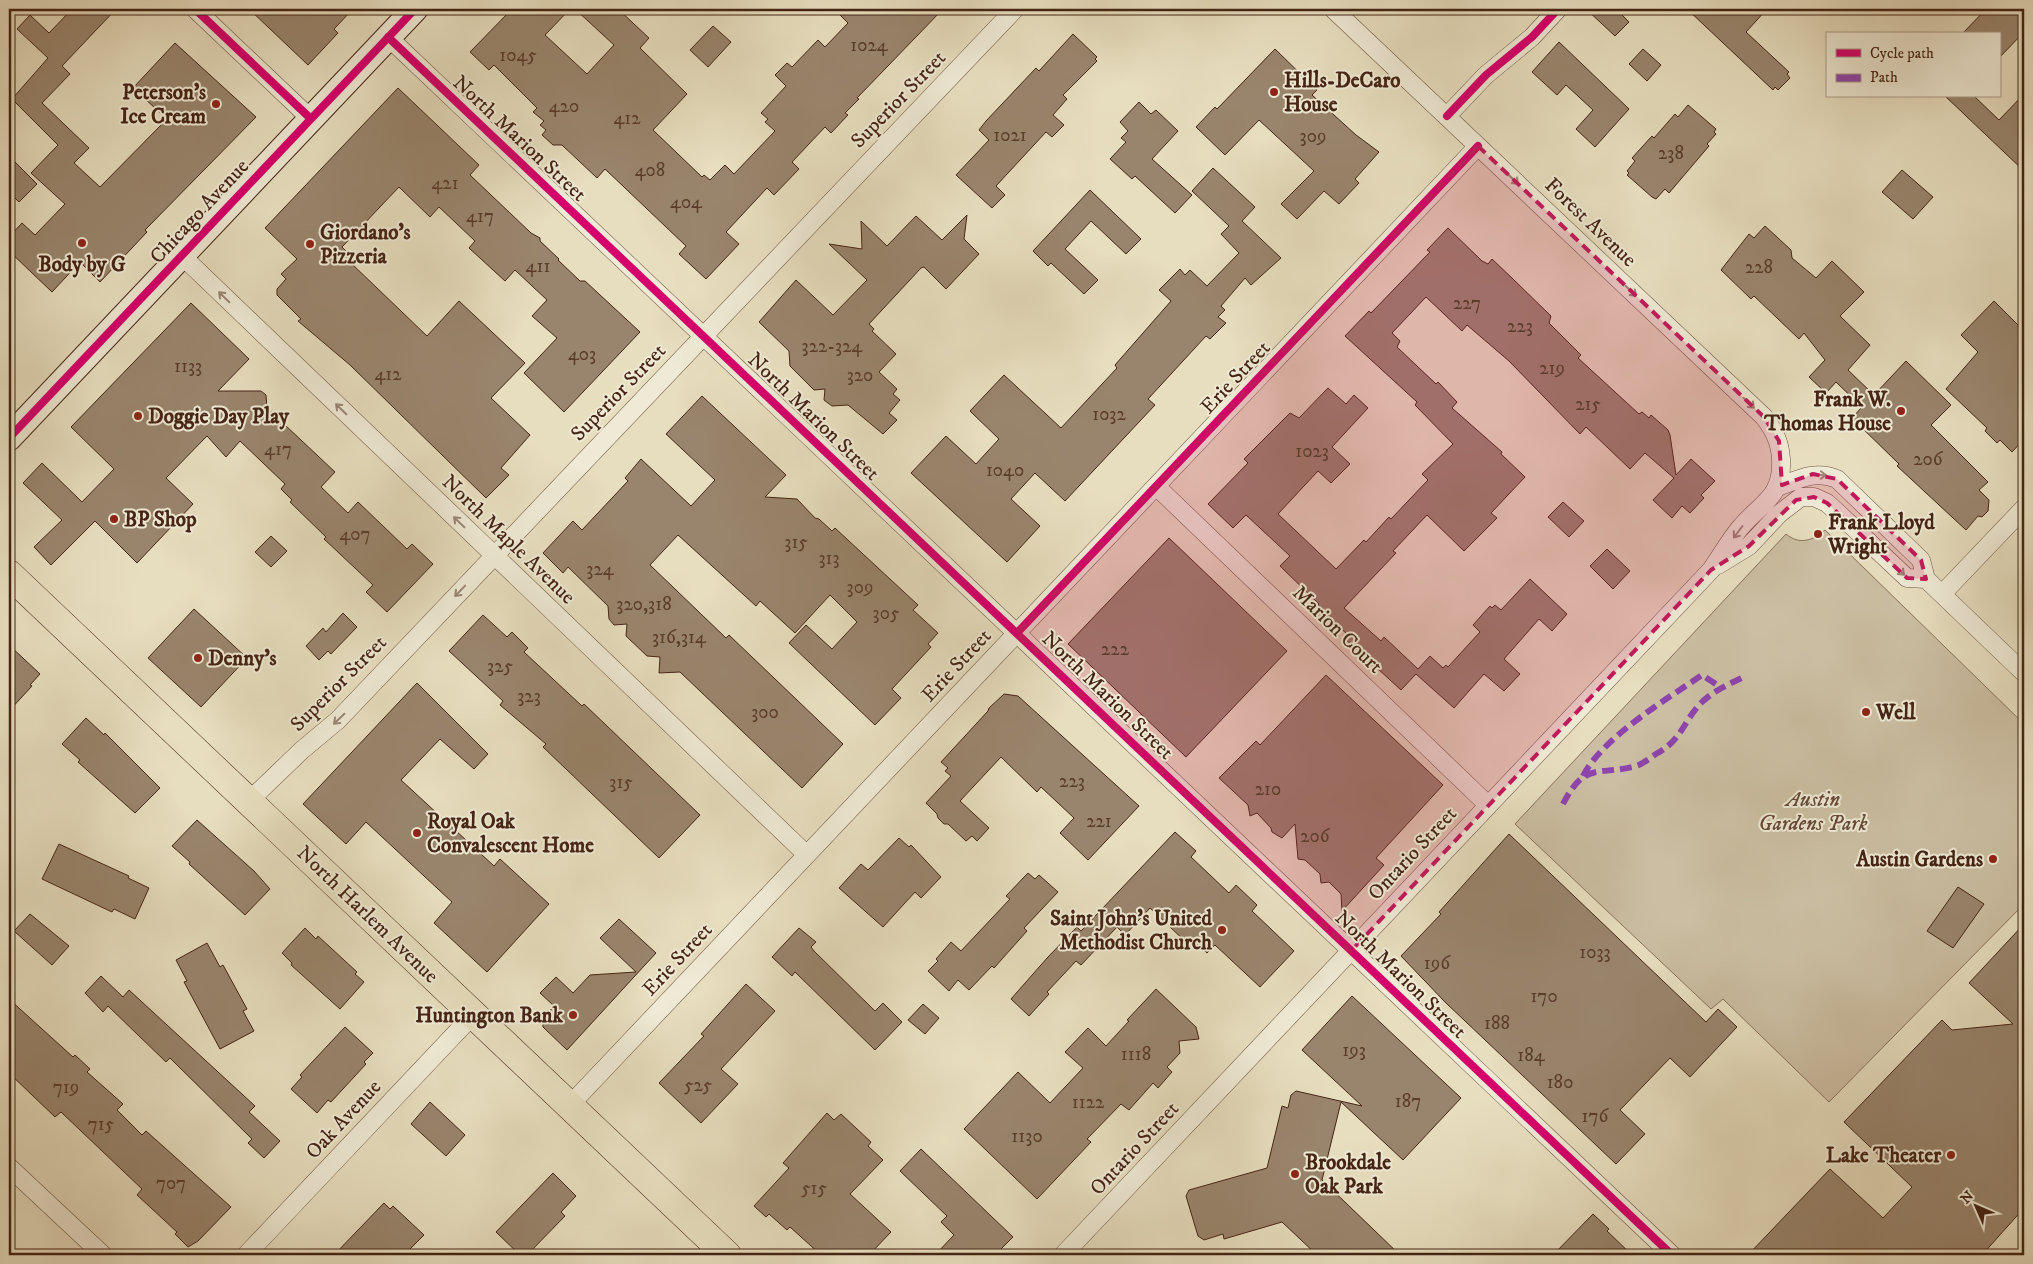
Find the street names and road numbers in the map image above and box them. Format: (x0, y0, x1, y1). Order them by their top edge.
street label: Superior Street (846, 45, 952, 154)
street label: North Marion Street (447, 70, 592, 208)
street label: Chicago Avenue (145, 154, 255, 269)
street label: Forest Avenue (1539, 173, 1642, 273)
street label: Erie Street (1195, 335, 1276, 420)
street label: Superior Street (566, 338, 672, 447)
street label: North Marion Street (742, 347, 885, 487)
street label: North Maple Avenue (436, 469, 581, 610)
street label: Marion Court (1287, 580, 1388, 680)
street label: Erie Street (916, 623, 997, 708)
street label: North Marion Street (1036, 626, 1179, 766)
street label: Superior Street (285, 630, 393, 737)
street label: Ontario Street (1363, 801, 1463, 906)
street label: North Harlem Avenue (291, 840, 444, 989)
street label: North Marion Street (1329, 905, 1472, 1045)
street label: Erie Street (637, 917, 718, 1002)
street label: Oak Avenue (300, 1074, 387, 1165)
street label: Ontario Street (1085, 1096, 1185, 1201)

